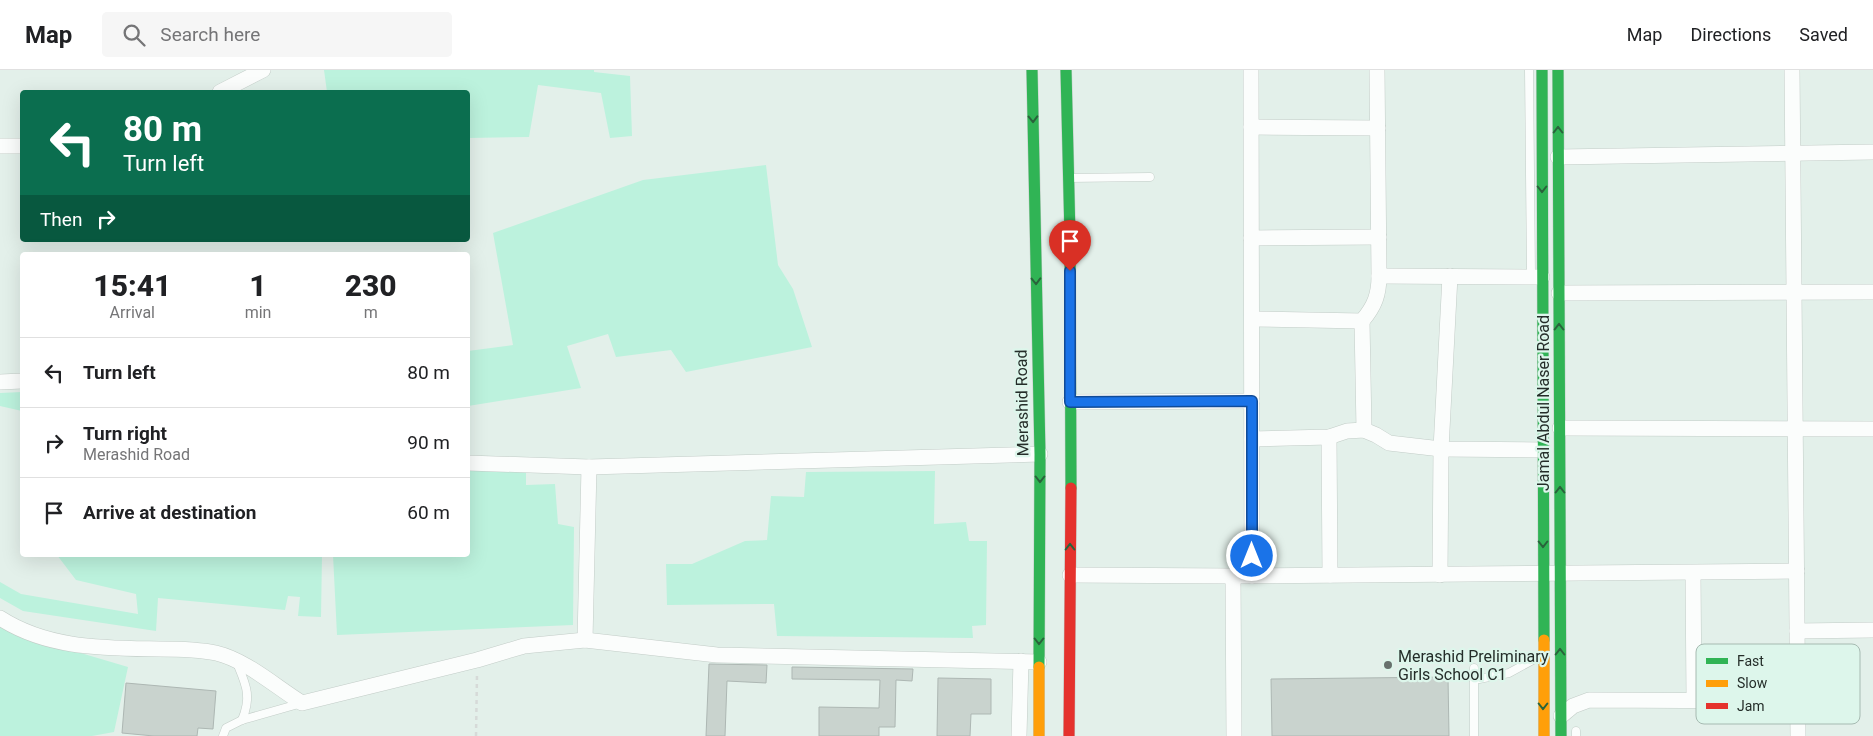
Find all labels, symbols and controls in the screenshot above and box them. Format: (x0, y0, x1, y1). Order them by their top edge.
search box (102, 12, 452, 57)
text: Map (25, 21, 72, 49)
icon: search (120, 21, 148, 49)
text: Search here (160, 23, 260, 46)
text: Map (1627, 24, 1662, 45)
text: Directions (1690, 24, 1771, 45)
text: Saved (1799, 24, 1848, 45)
text: 80 m (123, 109, 202, 150)
icon: left (40, 110, 105, 175)
one-way arrow (1028, 115, 1039, 123)
one-way arrow (1553, 126, 1563, 134)
text: Turn left (123, 151, 204, 176)
one-way arrow (1537, 185, 1547, 193)
icon: right (92, 205, 120, 233)
text: Then (40, 208, 82, 231)
pin (1049, 220, 1091, 271)
icon: arrive (1056, 227, 1084, 255)
text: 15:41 (93, 268, 171, 303)
text: 1 (249, 268, 267, 303)
text: 230 (345, 268, 397, 303)
one-way arrow (1031, 277, 1042, 285)
text: Arrival (110, 303, 155, 322)
text: min (245, 303, 271, 322)
text: m (364, 303, 378, 322)
street label: Jamal Abdul Naser Road (1534, 315, 1553, 491)
one-way arrow (1554, 323, 1564, 331)
street label: Merashid Road (1012, 349, 1032, 457)
icon: left (40, 359, 68, 387)
text: Turn left (83, 361, 156, 384)
text: 80 m (407, 361, 450, 384)
text: Turn right (83, 422, 167, 445)
icon: right (40, 429, 68, 457)
text: 90 m (407, 431, 450, 454)
text: Merashid Road (83, 445, 190, 464)
one-way arrow (1035, 475, 1045, 483)
one-way arrow (1555, 486, 1565, 494)
icon: arrive (40, 499, 68, 527)
text: Arrive at destination (83, 501, 256, 524)
text: 60 m (407, 501, 450, 524)
position arrow (1225, 529, 1277, 581)
one-way arrow (1538, 540, 1548, 548)
one-way arrow (1065, 543, 1075, 551)
one-way arrow (1034, 638, 1044, 645)
legend (1696, 644, 1860, 724)
place label: Merashid Preliminary Girls School C1 (1398, 647, 1549, 684)
one-way arrow (1555, 648, 1565, 656)
text: Fast (1737, 653, 1764, 669)
marker: Merashid Preliminary Girls School C1 (1382, 659, 1394, 671)
text: Slow (1737, 675, 1768, 691)
text: Jam (1737, 698, 1765, 714)
one-way arrow (1538, 702, 1548, 710)

